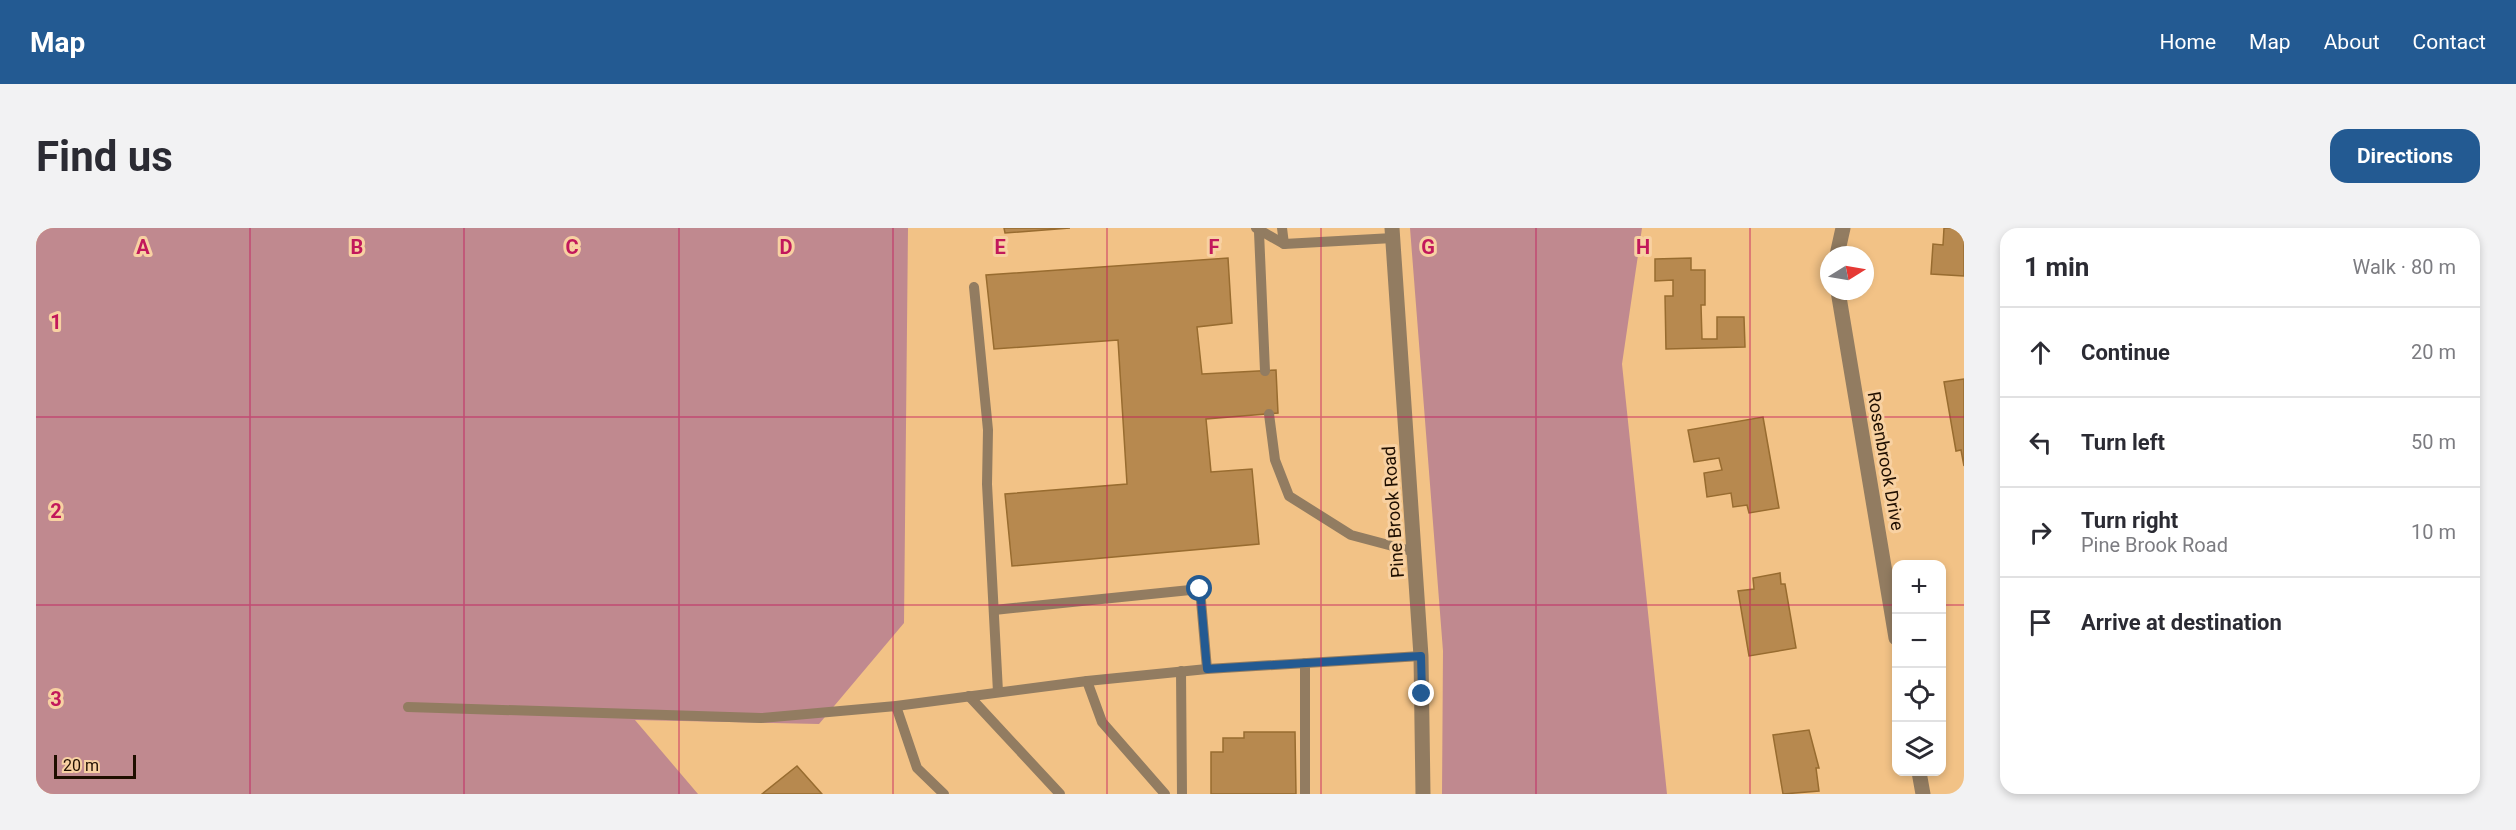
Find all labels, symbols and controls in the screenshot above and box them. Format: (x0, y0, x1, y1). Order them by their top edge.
text: Map (30, 26, 85, 59)
text: Home (2160, 30, 2216, 54)
text: Map (2249, 30, 2291, 54)
text: About (2324, 30, 2380, 54)
text: Contact (2413, 30, 2486, 54)
button: Directions (2330, 129, 2480, 183)
text: Find us (36, 132, 173, 181)
text: A (136, 235, 150, 259)
text: B (351, 235, 363, 259)
text: C (565, 235, 579, 259)
text: D (780, 235, 793, 259)
text: E (994, 235, 1006, 259)
text: F (1209, 235, 1220, 259)
text: G (1421, 235, 1435, 259)
text: H (1636, 235, 1650, 259)
north arrow (1820, 246, 1874, 300)
text: 1 min (2024, 252, 2089, 282)
text: Walk · 80 m (2353, 255, 2456, 279)
text: 1 (50, 310, 62, 334)
icon: ahead (2024, 336, 2057, 369)
text: Continue (2081, 340, 2170, 365)
text: 20 m (2411, 340, 2456, 364)
street label: Rosenbrook Drive (1863, 390, 1909, 532)
icon: left (2024, 426, 2057, 459)
text: Turn left (2081, 430, 2165, 455)
text: 50 m (2411, 430, 2456, 454)
street label: Pine Brook Road (1378, 445, 1408, 579)
text: 2 (50, 499, 62, 523)
text: Turn right (2081, 508, 2178, 533)
icon: right (2024, 516, 2057, 549)
text: 10 m (2411, 520, 2456, 544)
text: Pine Brook Road (2081, 533, 2228, 557)
map controls (1892, 560, 1946, 776)
button: + (1892, 560, 1946, 614)
route start (1186, 575, 1212, 601)
icon: arrive (2024, 606, 2057, 639)
text: Arrive at destination (2081, 610, 2282, 635)
button: − (1892, 614, 1946, 668)
button: locate (1892, 668, 1946, 722)
route end (1408, 680, 1434, 706)
text: 3 (50, 687, 62, 711)
button: layers (1892, 722, 1946, 776)
scale bar (54, 752, 136, 780)
text: 20 m (63, 756, 99, 775)

